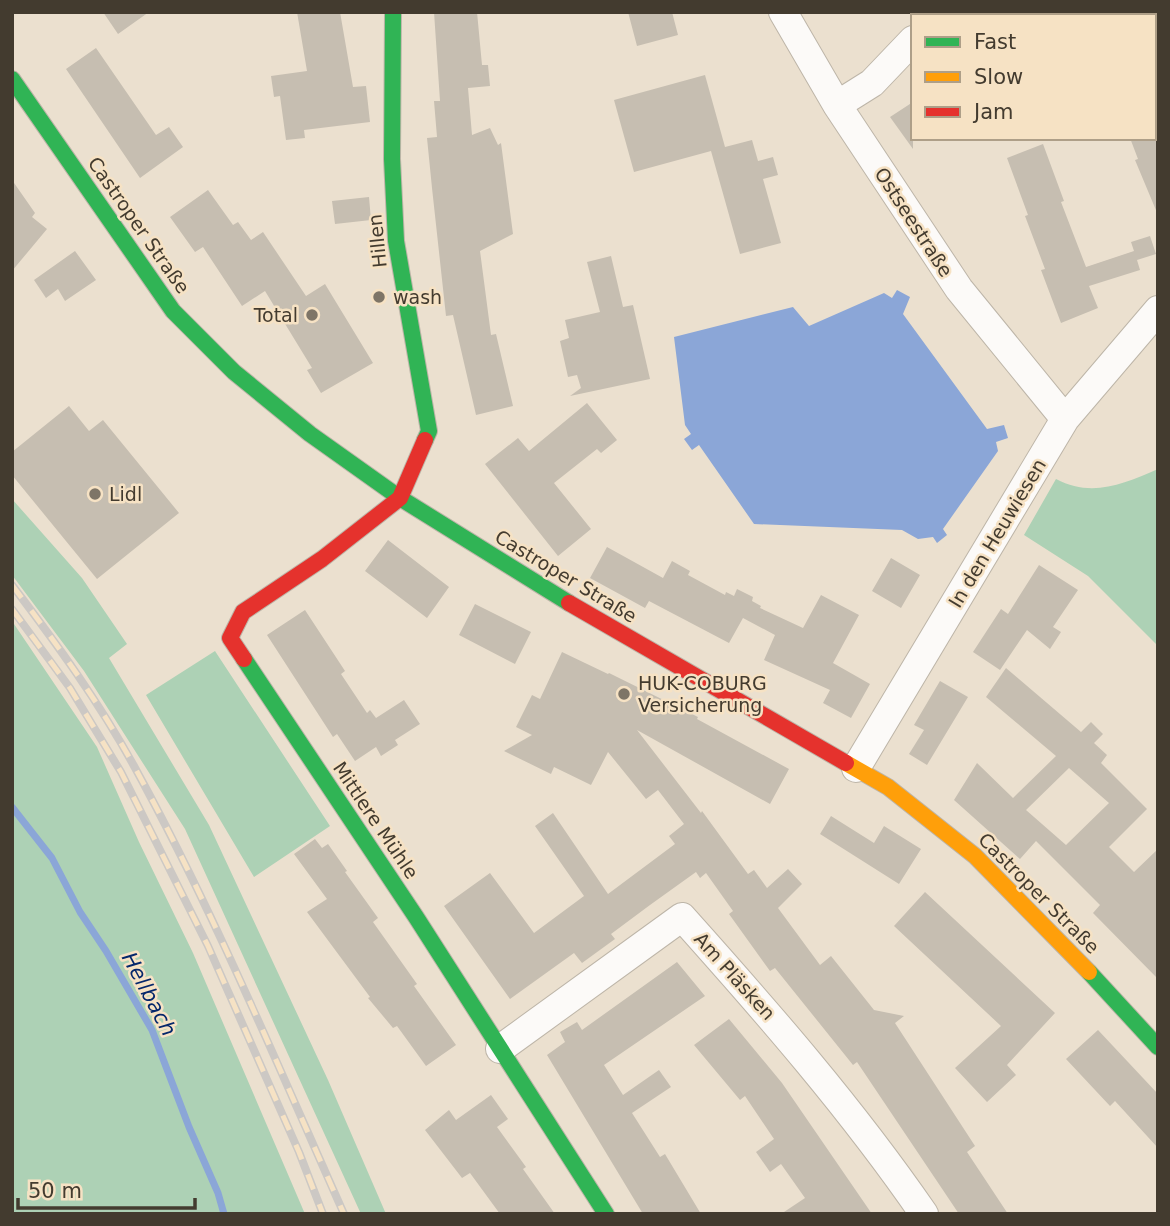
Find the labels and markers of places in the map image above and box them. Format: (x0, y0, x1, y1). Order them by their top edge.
place label: wash (393, 286, 442, 308)
marker: wash (371, 289, 387, 305)
place label: Total (253, 304, 298, 326)
marker: Total (304, 307, 320, 323)
place label: Lidl (109, 483, 142, 505)
marker: Lidl (87, 486, 103, 502)
place label: HUK-COBURG Versicherung (638, 672, 767, 716)
marker: HUK-COBURG Versicherung (616, 686, 632, 702)

